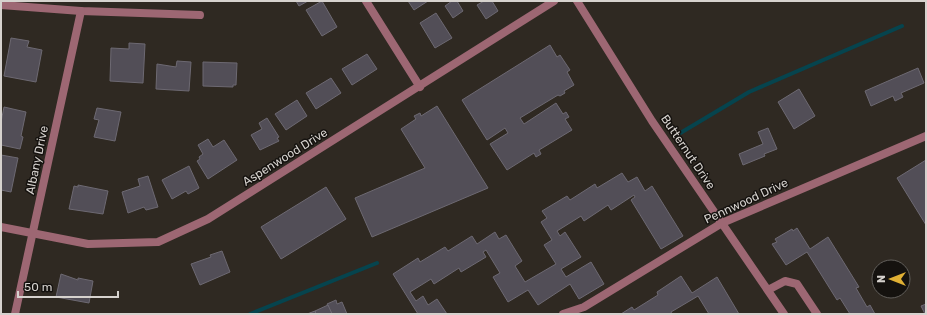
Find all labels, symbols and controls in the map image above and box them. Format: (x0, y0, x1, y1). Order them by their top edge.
street label: Butternut Drive (658, 112, 718, 192)
street label: Albany Drive (23, 124, 51, 196)
street label: Aspenwood Drive (240, 125, 330, 189)
street label: Pennwood Drive (702, 175, 790, 227)
north arrow (871, 259, 911, 299)
scale bar (18, 273, 118, 299)
text: N (875, 275, 888, 283)
text: 50 m (24, 280, 52, 294)

